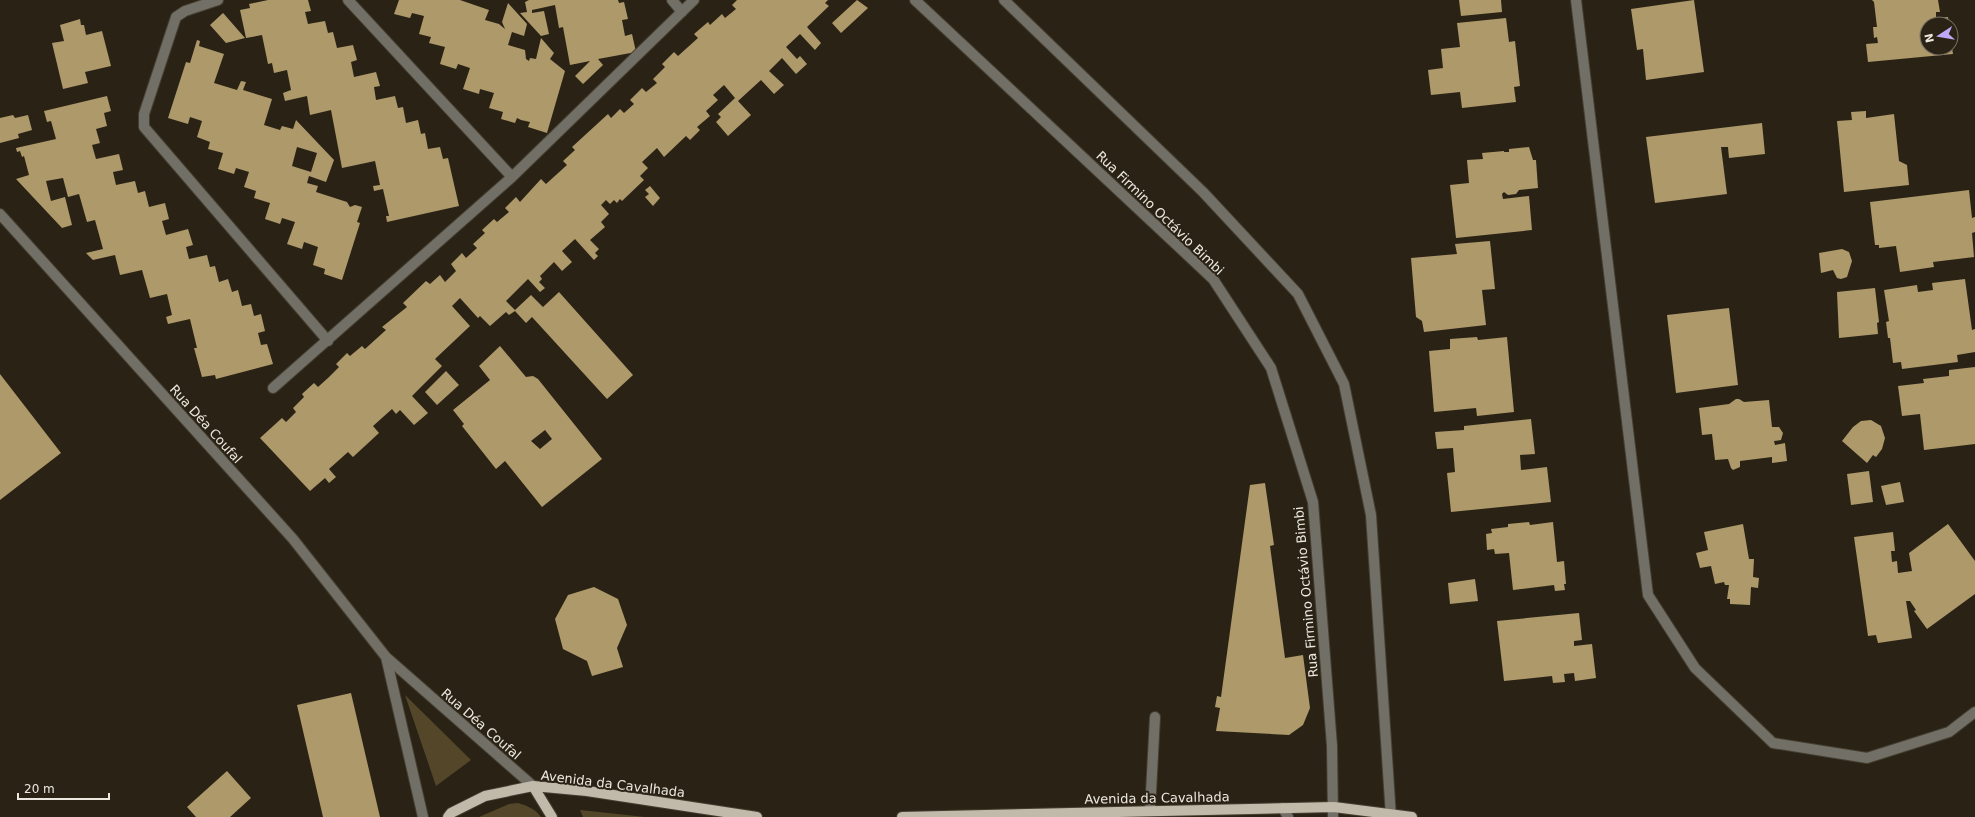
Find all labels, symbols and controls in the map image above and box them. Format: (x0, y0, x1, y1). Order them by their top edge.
north arrow (1919, 16, 1959, 56)
text: N (1922, 32, 1937, 44)
street label: Rua Firmino Octávio Bimbi (1093, 148, 1227, 278)
street label: Rua Déa Coufal (167, 382, 245, 466)
street label: Rua Firmino Octávio Bimbi (1291, 506, 1321, 678)
street label: Rua Déa Coufal (438, 685, 524, 763)
street label: Avenida da Cavalhada (540, 768, 686, 800)
scale bar (18, 775, 109, 801)
text: 20 m (24, 782, 55, 796)
street label: Avenida da Cavalhada (1084, 789, 1230, 807)

